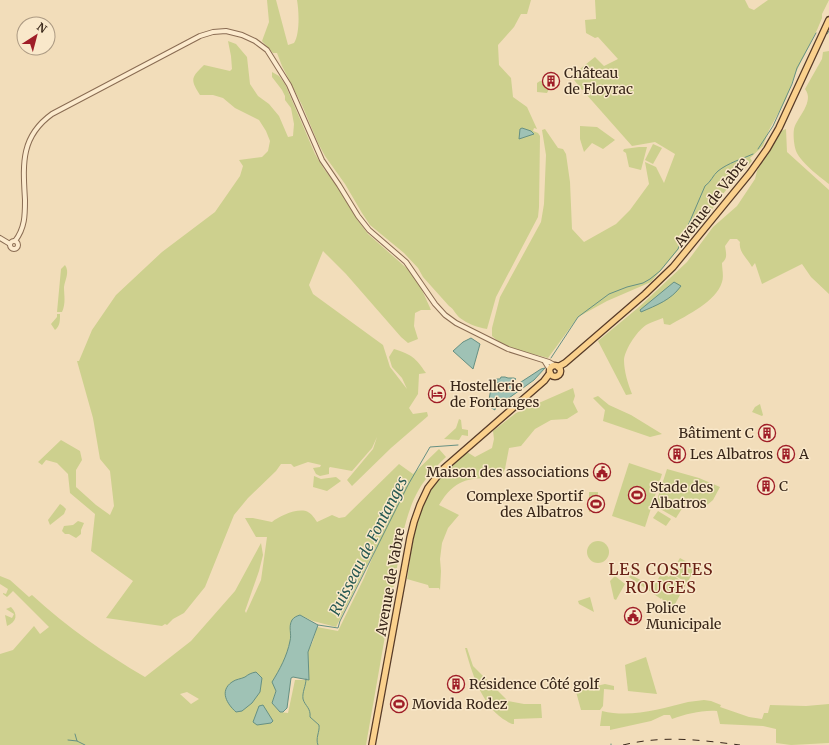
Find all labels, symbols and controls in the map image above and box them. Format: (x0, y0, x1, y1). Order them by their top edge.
north arrow (16, 16, 56, 56)
text: N (34, 20, 50, 36)
place label: Château de Floyrac (564, 64, 633, 98)
building icon: Château de Floyrac (541, 71, 561, 91)
street label: Avenue de Vabre (670, 153, 752, 251)
place label: Hostellerie de Fontanges (450, 377, 539, 411)
hotel icon: Hostellerie de Fontanges (427, 384, 447, 404)
building icon: Bâtiment C (757, 423, 777, 443)
place label: Bâtiment C (679, 424, 754, 442)
building icon: Les Albatros (667, 444, 687, 464)
building icon: A (776, 444, 796, 464)
place label: Les Albatros (690, 445, 773, 463)
place label: A (798, 445, 809, 463)
public building icon: Maison des associations (592, 462, 612, 482)
place label: Maison des associations (426, 463, 589, 481)
water label: Ruisseau de Fontanges (325, 473, 411, 619)
building icon: C (756, 476, 776, 496)
place label: C (779, 477, 788, 495)
place label: Stade des Albatros (649, 478, 713, 512)
sports icon: Stade des Albatros (627, 485, 647, 505)
place label: Complexe Sportif des Albatros (467, 487, 584, 521)
sports icon: Complexe Sportif des Albatros (586, 494, 606, 514)
street label: Avenue de Vabre (371, 527, 408, 638)
district label: LES COSTES ROUGES (608, 559, 714, 597)
place label: Police Municipale (646, 599, 721, 633)
public building icon: Police Municipale (623, 606, 643, 626)
building icon: Résidence Côté golf (446, 674, 466, 694)
place label: Résidence Côté golf (469, 675, 600, 693)
sports icon: Movida Rodez (389, 694, 409, 714)
place label: Movida Rodez (412, 695, 508, 713)

